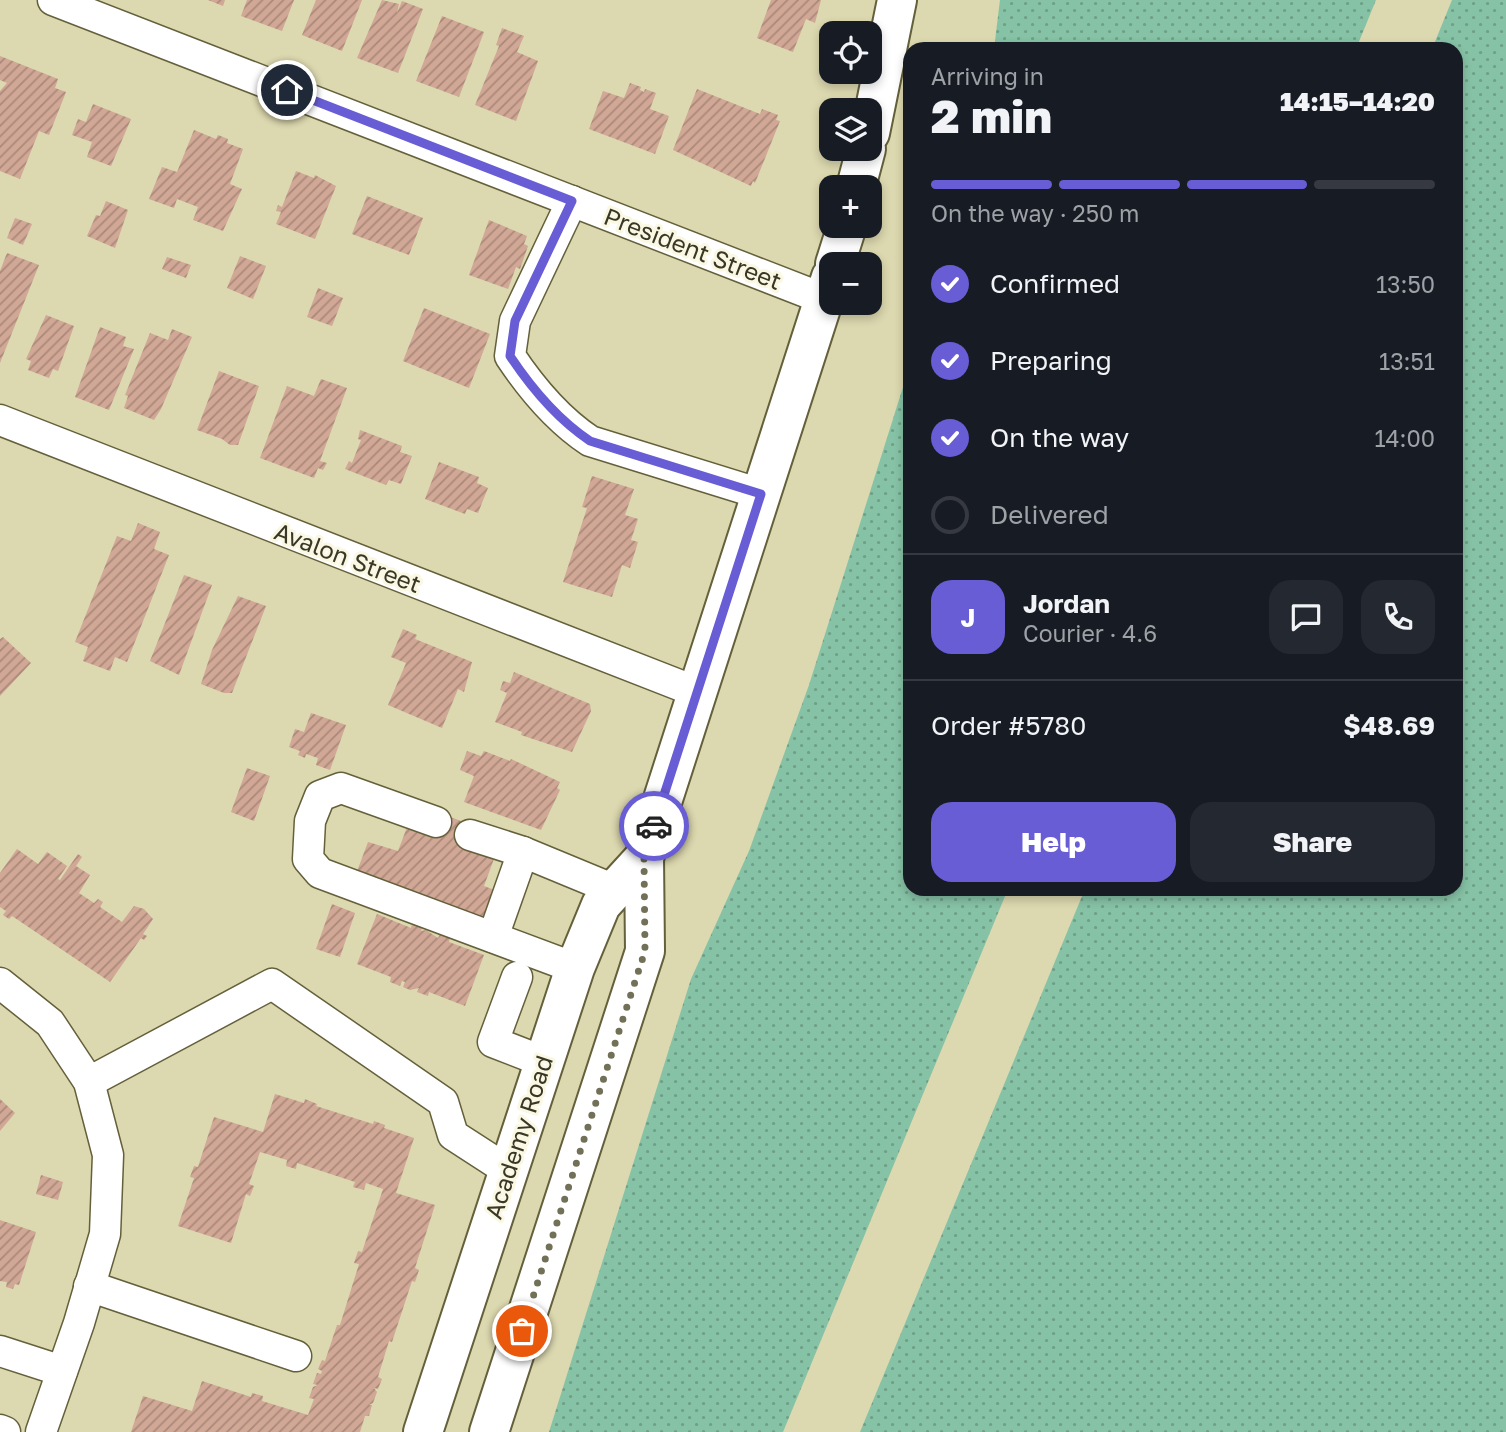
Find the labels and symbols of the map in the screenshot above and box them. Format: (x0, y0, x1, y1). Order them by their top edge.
pin (257, 60, 317, 120)
street label: President Street (600, 201, 786, 295)
street label: Avalon Street (271, 516, 425, 598)
courier (619, 791, 689, 861)
street label: Academy Road (478, 1052, 558, 1222)
pin (492, 1301, 552, 1361)

